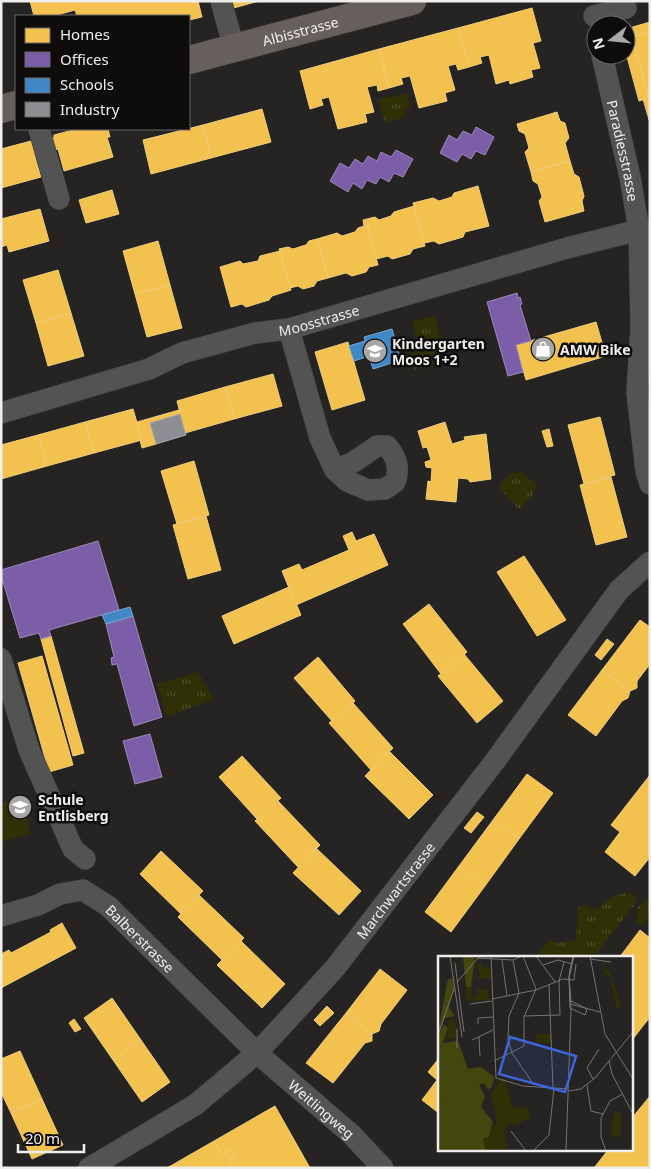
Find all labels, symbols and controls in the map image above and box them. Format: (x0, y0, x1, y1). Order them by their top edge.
street label: Albisstrasse (260, 11, 340, 50)
legend (15, 15, 190, 130)
north arrow (586, 15, 636, 65)
text: Homes (60, 24, 110, 44)
text: N (587, 36, 609, 52)
text: Offices (60, 49, 109, 69)
text: Schools (60, 74, 114, 94)
street label: Paradiesstrasse (603, 98, 643, 203)
text: Industry (60, 99, 120, 119)
street label: Moosstrasse (278, 300, 361, 340)
place label: Kindergarten Moos 1+2 (392, 334, 485, 369)
shop icon: AMW Bike (530, 336, 556, 362)
school or university icon: Kindergarten Moos 1+2 (362, 338, 388, 364)
place label: AMW Bike (560, 340, 631, 359)
place label: Schule Entlisberg (38, 790, 109, 825)
school or university icon: Schule Entlisberg (7, 794, 33, 820)
street label: Marchwartstrasse (352, 838, 439, 943)
street label: Balberstrasse (102, 900, 179, 976)
inset map (438, 956, 634, 1152)
street label: Weitlingweg (285, 1075, 359, 1143)
scale bar (18, 1122, 84, 1154)
text: 20 m (25, 1128, 60, 1148)

